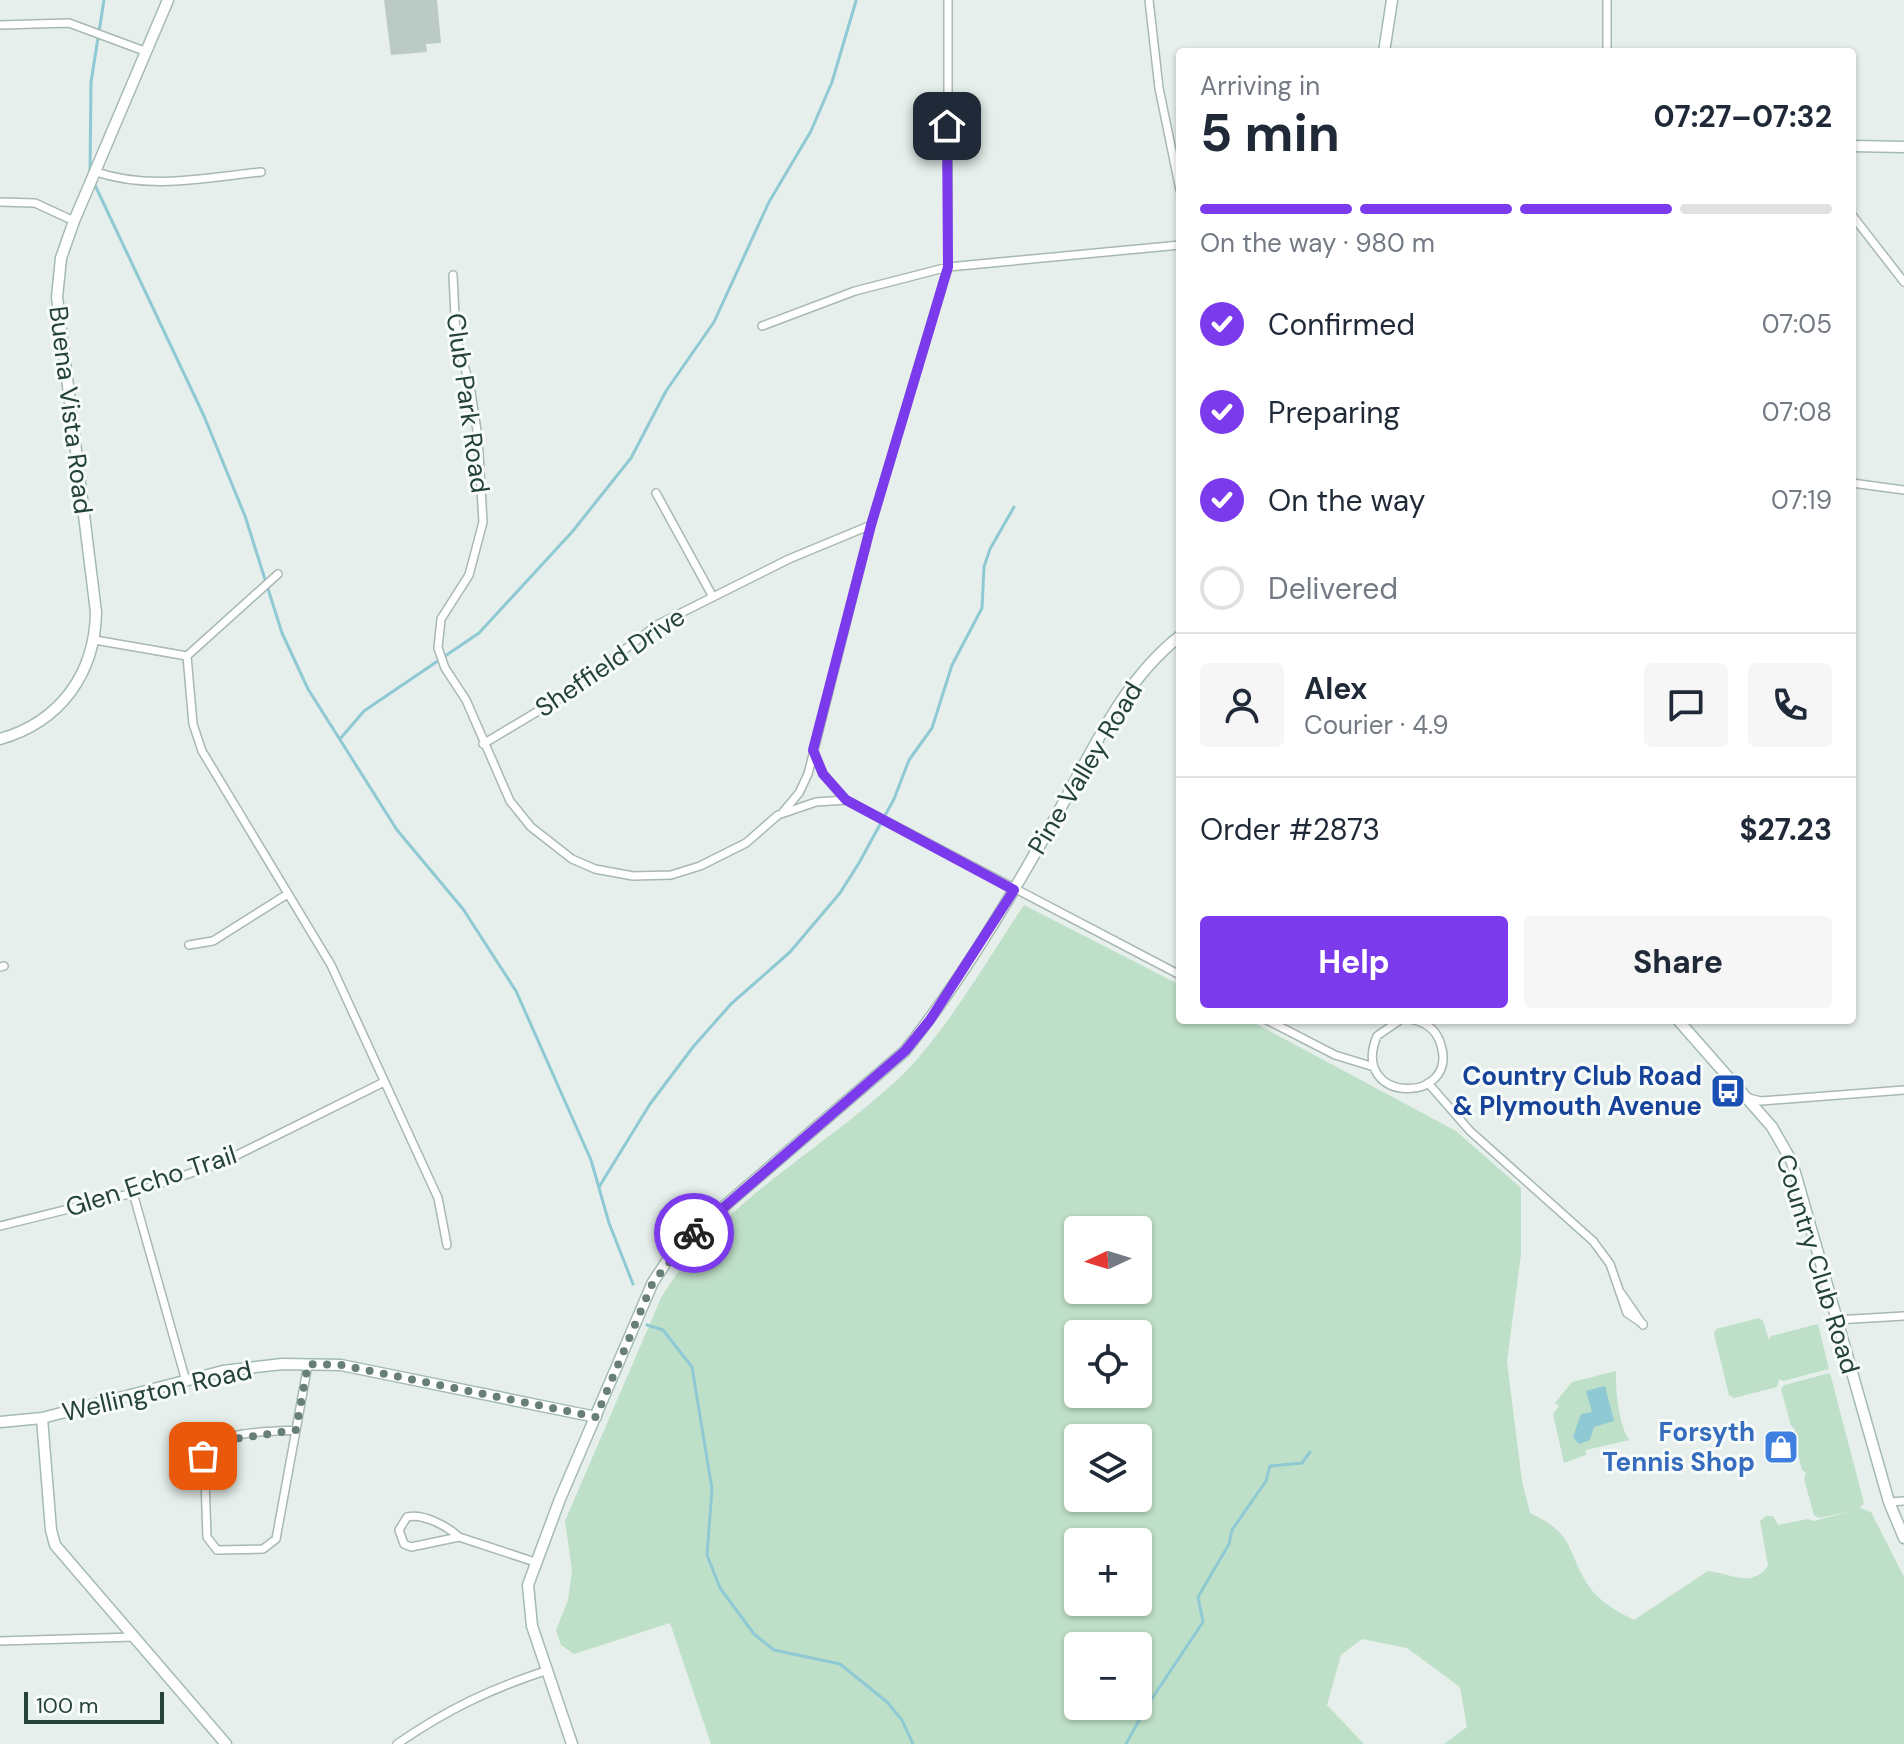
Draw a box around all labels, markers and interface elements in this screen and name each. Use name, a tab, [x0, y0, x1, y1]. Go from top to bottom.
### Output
text: Arriving in	[1200, 69, 1320, 103]
pin	[913, 92, 981, 160]
text: 07:27–07:32	[1654, 97, 1832, 136]
text: 5 min	[1200, 99, 1340, 167]
icon: home	[925, 104, 969, 148]
text: On the way · 980 m	[1200, 226, 1435, 260]
icon: check	[1200, 302, 1244, 346]
street label: Buena Vista Road	[41, 304, 101, 516]
text: Confirmed	[1268, 305, 1415, 344]
text: 07:05	[1762, 307, 1832, 341]
street label: Club Park Road	[439, 311, 497, 495]
icon: check	[1200, 390, 1244, 434]
text: Preparing	[1268, 393, 1400, 432]
text: 07:08	[1762, 395, 1832, 429]
icon: check	[1200, 478, 1244, 522]
text: On the way	[1268, 481, 1425, 520]
text: 07:19	[1771, 483, 1832, 517]
text: Delivered	[1268, 569, 1398, 608]
street label: Sheffield Drive	[529, 599, 691, 725]
button: person	[1200, 663, 1284, 747]
button: chat	[1644, 663, 1728, 747]
button: phone	[1748, 663, 1832, 747]
text: Alex	[1304, 669, 1367, 708]
street label: Pine Valley Road	[1020, 675, 1150, 861]
text: Courier · 4.9	[1304, 708, 1449, 742]
text: Order #2873	[1200, 810, 1380, 849]
text: $27.23	[1740, 810, 1832, 849]
button: Help	[1200, 916, 1508, 1008]
button: Share	[1524, 916, 1832, 1008]
place label: Country Club Road & Plymouth Avenue	[1453, 1059, 1702, 1123]
bus stop icon: Country Club Road & Plymouth Avenue	[1709, 1072, 1747, 1110]
street label: Glen Echo Trail	[61, 1137, 241, 1225]
street label: Country Club Road	[1768, 1150, 1868, 1378]
courier	[654, 1193, 734, 1273]
icon: bike	[672, 1211, 716, 1255]
north arrow	[1064, 1216, 1152, 1304]
map controls	[1064, 1216, 1152, 1720]
button: locate	[1064, 1320, 1152, 1408]
street label: Wellington Road	[59, 1353, 255, 1429]
place label: Forsyth Tennis Shop	[1602, 1415, 1755, 1479]
pin	[169, 1422, 237, 1490]
button: layers	[1064, 1424, 1152, 1512]
shop icon: Forsyth Tennis Shop	[1762, 1428, 1800, 1466]
icon: bag	[181, 1434, 225, 1478]
button: +	[1064, 1528, 1152, 1616]
button: −	[1064, 1632, 1152, 1720]
scale bar	[24, 1688, 164, 1724]
text: 100 m	[36, 1691, 98, 1720]

